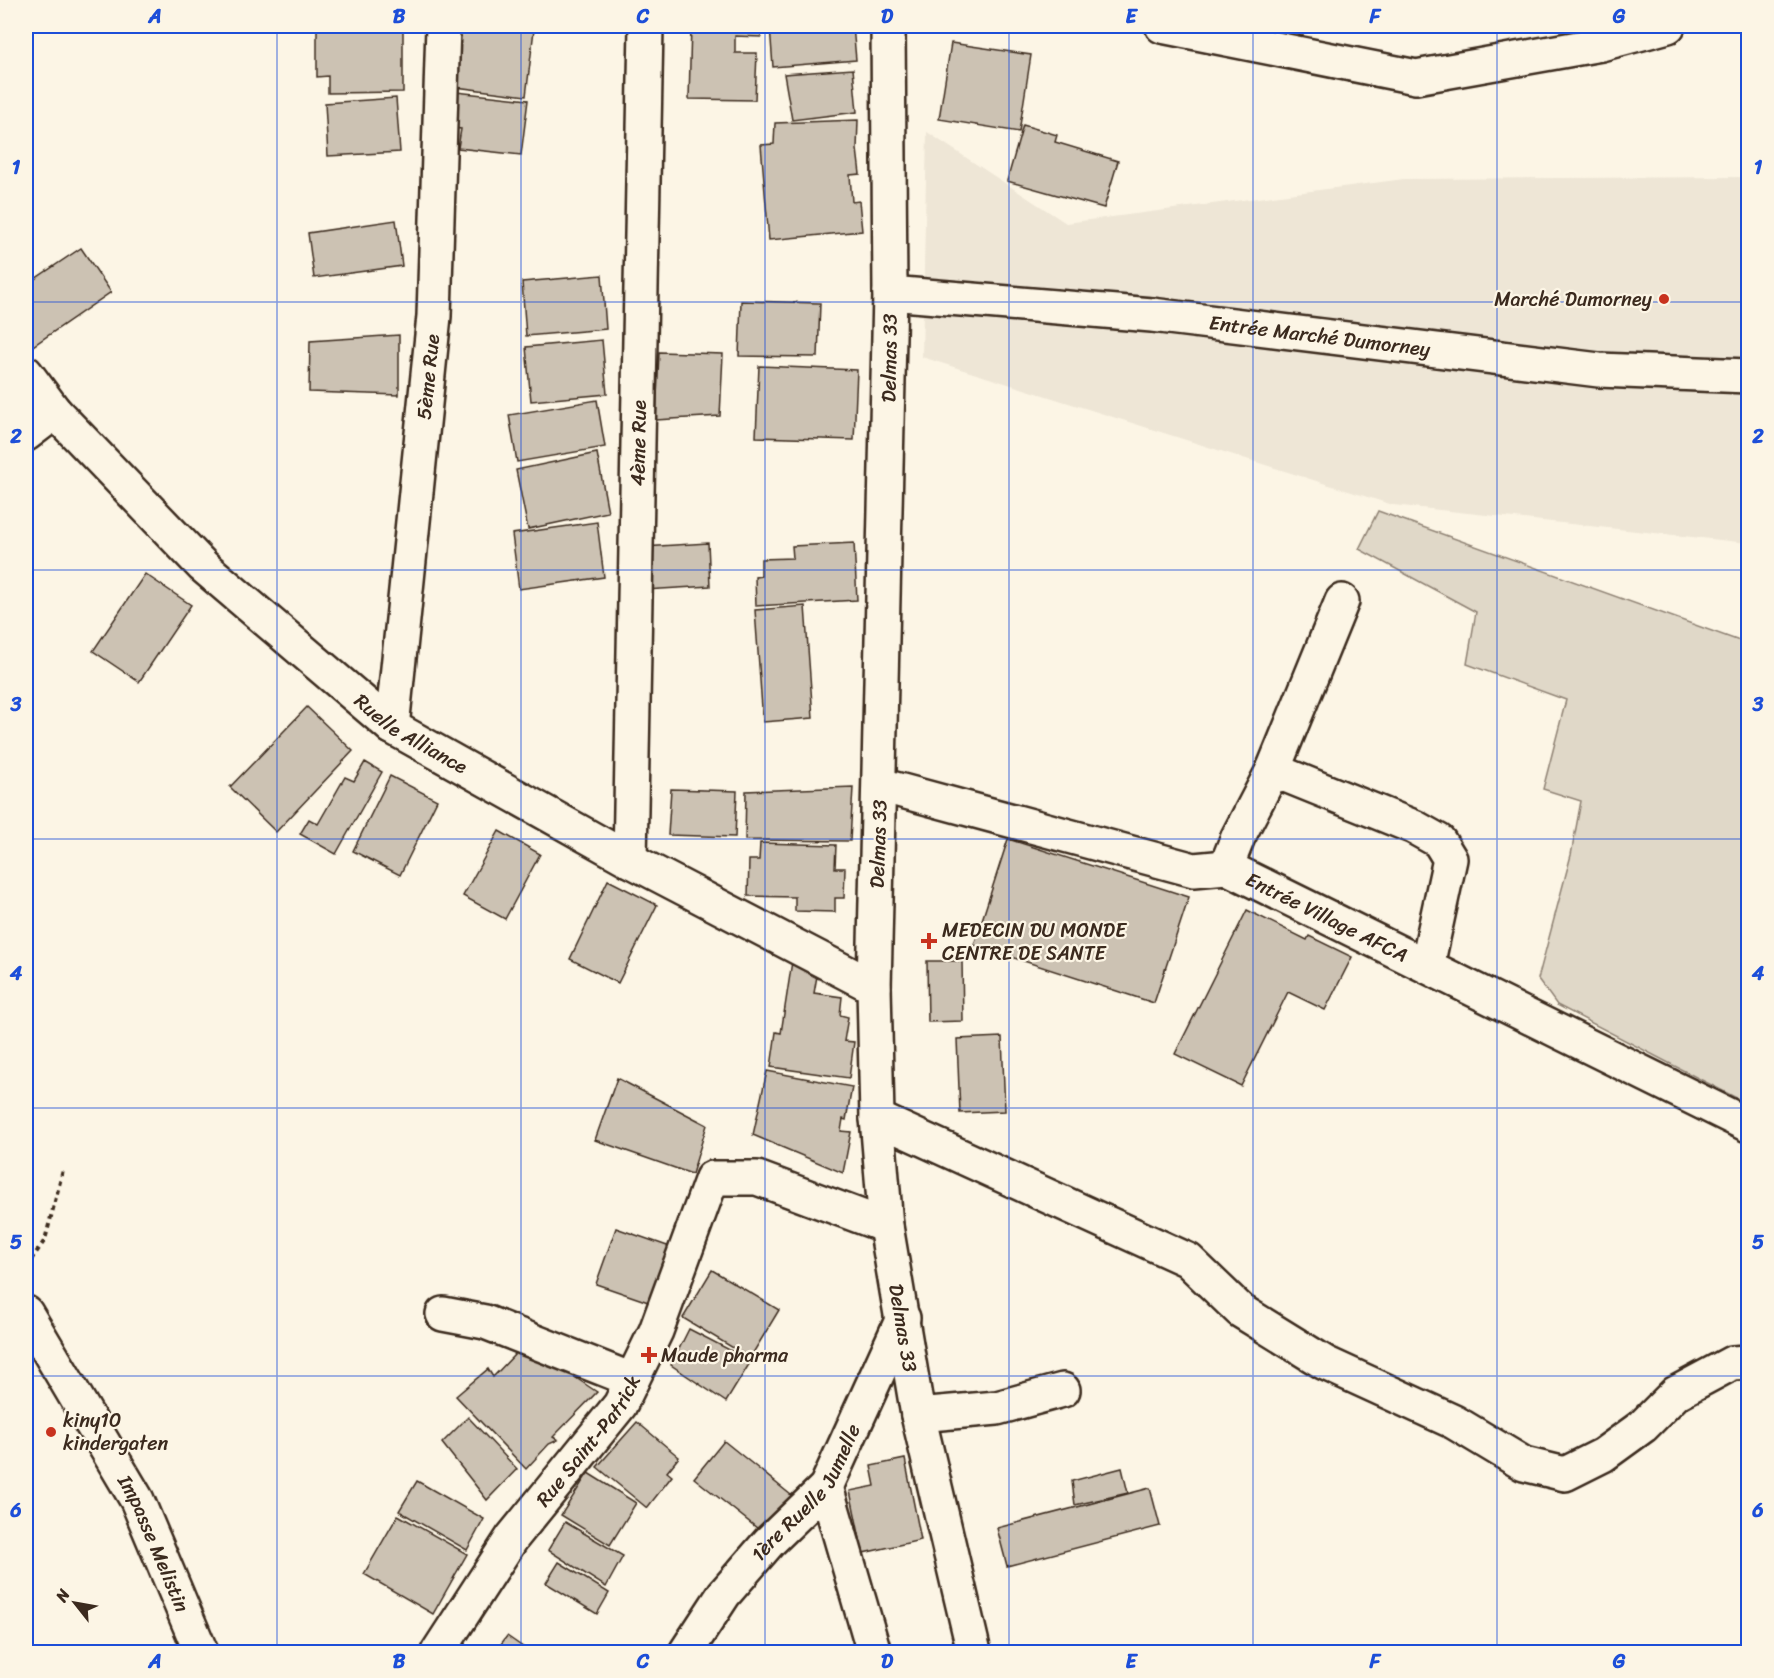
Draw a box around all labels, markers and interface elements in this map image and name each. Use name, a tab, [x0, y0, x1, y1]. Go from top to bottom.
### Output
text: A	[147, 0, 162, 34]
text: B	[393, 0, 406, 34]
text: C	[636, 0, 650, 34]
text: D	[881, 0, 894, 34]
text: E	[1125, 0, 1138, 34]
text: F	[1369, 0, 1382, 34]
text: G	[1612, 0, 1626, 34]
text: 1	[12, 150, 21, 185]
text: 1	[1754, 150, 1763, 185]
place label: Marché Dumorney	[1494, 282, 1653, 317]
marker: Marché Dumorney	[1657, 292, 1671, 306]
street label: Entrée Marché Dumorney	[1207, 305, 1433, 367]
street label: Delmas 33	[871, 313, 908, 403]
street label: 5ème Rue	[407, 332, 450, 421]
street label: 4ème Rue	[620, 399, 657, 486]
text: 2	[9, 419, 22, 454]
text: 2	[1751, 419, 1764, 454]
street label: Ruelle Alliance	[346, 685, 474, 784]
text: 3	[10, 687, 22, 722]
text: 3	[1752, 687, 1764, 722]
street label: Delmas 33	[859, 799, 898, 889]
street label: Entrée Village AFCA	[1239, 862, 1414, 972]
place label: MEDECIN DU MONDE CENTRE DE SANTE	[942, 913, 1128, 971]
marker: MEDECIN DU MONDE CENTRE DE SANTE	[920, 932, 938, 950]
text: 4	[9, 956, 23, 991]
text: 4	[1751, 956, 1765, 991]
text: 5	[10, 1225, 22, 1260]
text: 5	[1752, 1225, 1764, 1260]
street label: Delmas 33	[878, 1281, 927, 1375]
place label: Maude pharma	[661, 1338, 789, 1373]
marker: Maude pharma	[642, 1348, 656, 1362]
street label: Rue Saint-Patrick	[527, 1368, 650, 1515]
place label: kiny10 kindergaten	[63, 1403, 168, 1461]
street label: 1ère Ruelle Jumelle	[742, 1418, 871, 1570]
marker: kiny10 kindergaten	[44, 1425, 58, 1439]
street label: Impasse Melistin	[107, 1467, 199, 1618]
text: 6	[9, 1493, 22, 1528]
text: 6	[1751, 1493, 1764, 1528]
north arrow	[45, 1573, 105, 1633]
text: N	[47, 1583, 78, 1609]
text: A	[147, 1644, 162, 1678]
text: B	[393, 1644, 406, 1678]
text: C	[636, 1644, 650, 1678]
text: D	[881, 1644, 894, 1678]
text: E	[1125, 1644, 1138, 1678]
text: F	[1369, 1644, 1382, 1678]
text: G	[1612, 1644, 1626, 1678]

